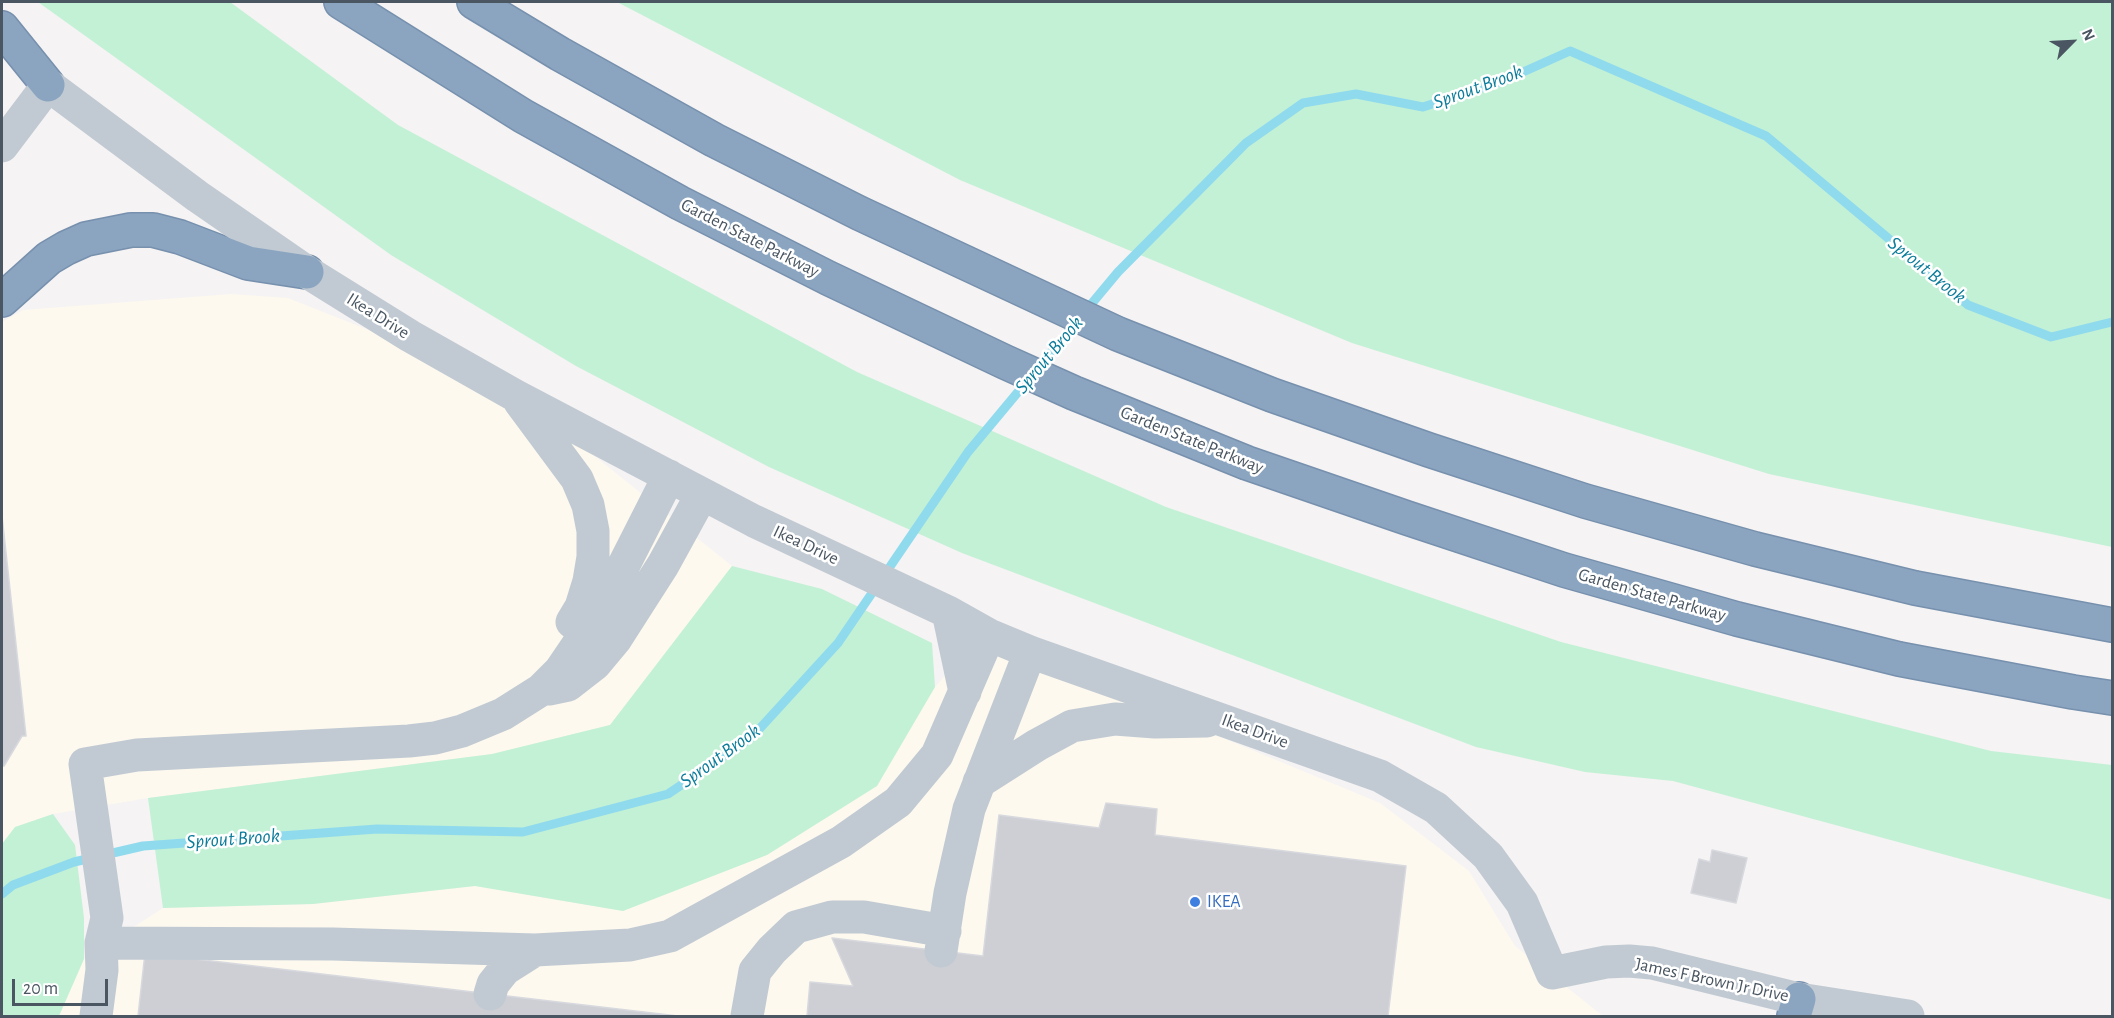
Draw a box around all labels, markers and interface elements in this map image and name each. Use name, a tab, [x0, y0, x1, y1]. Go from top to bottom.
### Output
north arrow	[2042, 12, 2102, 72]
text: N	[2079, 26, 2098, 43]
water label: Sprout Brook	[1430, 60, 1526, 114]
street label: Garden State Parkway	[677, 194, 823, 282]
water label: Sprout Brook	[1883, 231, 1971, 309]
street label: Ikea Drive	[343, 288, 413, 344]
water label: Sprout Brook	[1010, 311, 1088, 399]
street label: Garden State Parkway	[1117, 401, 1267, 479]
street label: Ikea Drive	[770, 520, 842, 570]
street label: Garden State Parkway	[1576, 564, 1728, 626]
street label: Ikea Drive	[1219, 709, 1291, 753]
water label: Sprout Brook	[675, 719, 765, 793]
water label: Sprout Brook	[185, 824, 281, 854]
place label: IKEA	[1207, 891, 1241, 913]
marker: IKEA	[1188, 895, 1202, 909]
street label: James F Brown Jr Drive	[1633, 953, 1791, 1007]
scale bar	[15, 967, 111, 1005]
text: 20 m	[23, 980, 58, 998]

